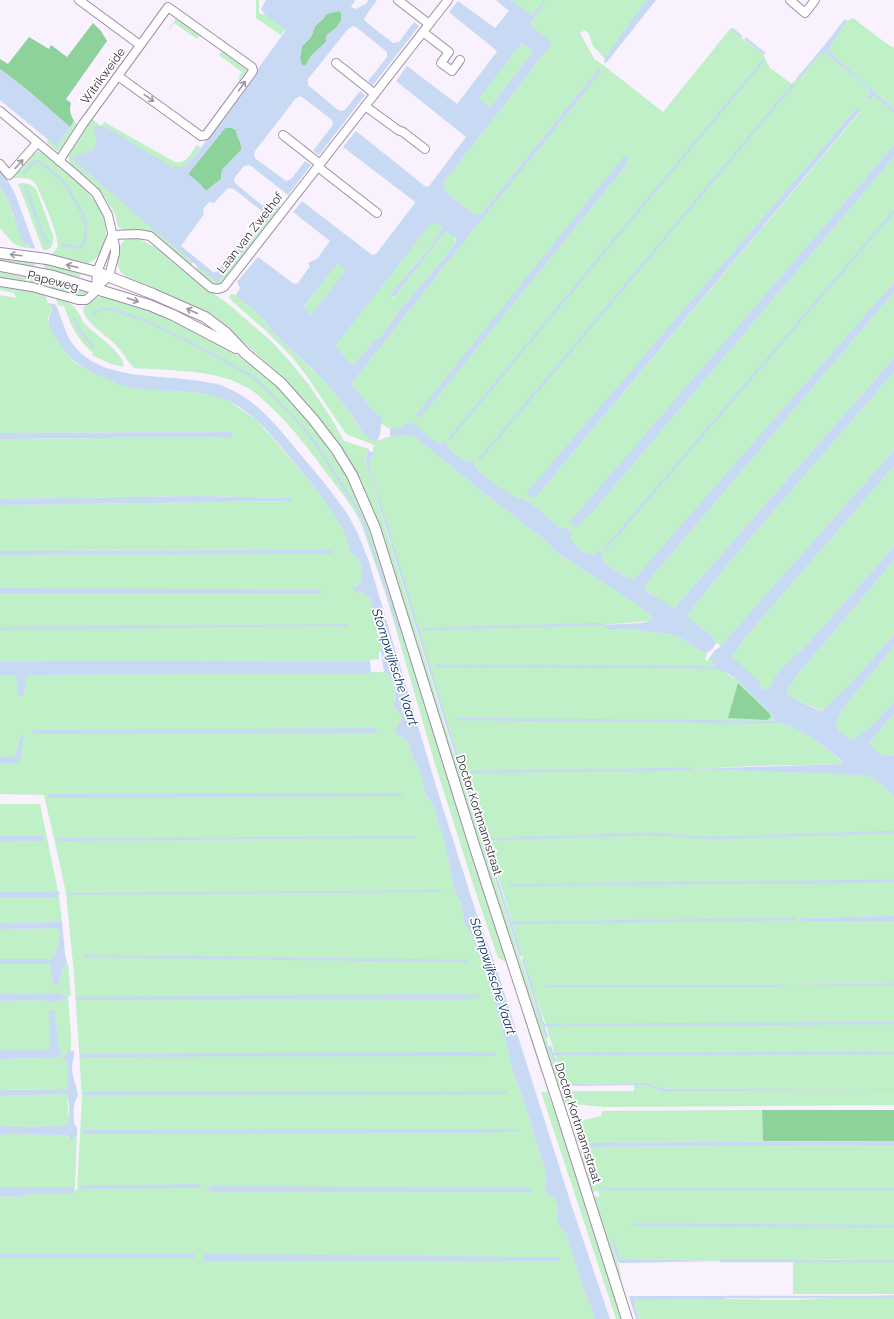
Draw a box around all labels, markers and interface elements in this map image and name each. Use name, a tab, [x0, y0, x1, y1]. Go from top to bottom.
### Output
street label: Witrikweide	[78, 45, 128, 107]
one-way arrow	[238, 80, 246, 91]
one-way arrow	[144, 94, 155, 103]
one-way arrow	[14, 159, 23, 169]
street label: Laan van Zwethof	[214, 189, 286, 276]
one-way arrow	[10, 251, 23, 259]
one-way arrow	[66, 261, 79, 269]
street label: Papeweg	[26, 268, 80, 294]
one-way arrow	[126, 297, 139, 304]
one-way arrow	[186, 307, 198, 314]
water label: Stompwijksche Vaart	[369, 606, 421, 728]
street label: Doctor Kortmannstraat	[453, 753, 505, 877]
water label: Stompwijksche Vaart	[467, 915, 519, 1037]
street label: Doctor Kortmannstraat	[552, 1061, 604, 1185]

